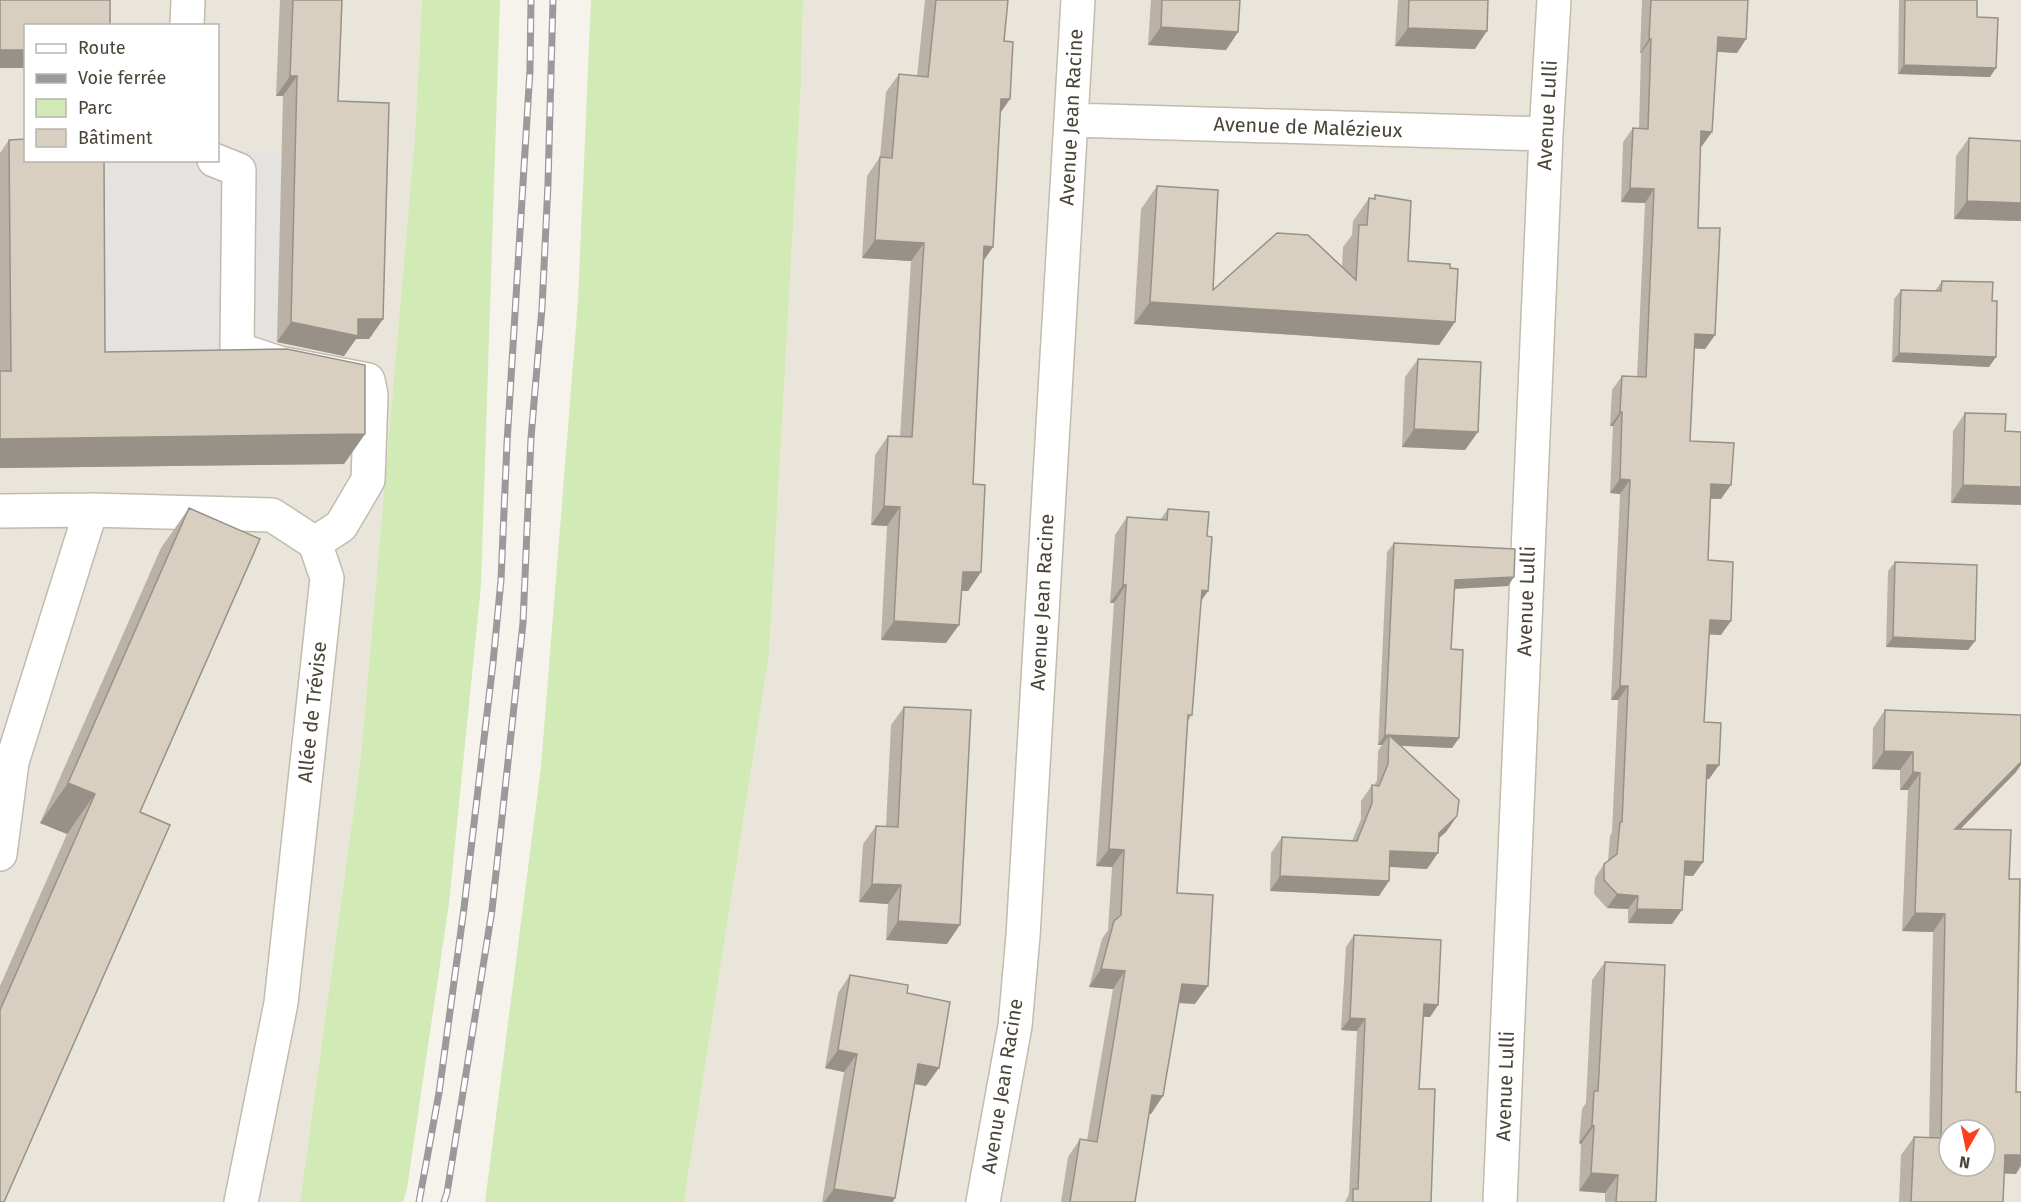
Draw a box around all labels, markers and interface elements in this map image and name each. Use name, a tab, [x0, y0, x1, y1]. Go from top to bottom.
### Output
legend	[24, 24, 219, 162]
street label: Avenue Jean Racine	[1054, 28, 1088, 206]
text: Route	[78, 37, 126, 59]
street label: Avenue Lulli	[1532, 59, 1562, 171]
text: Voie ferrée	[78, 67, 166, 89]
text: Parc	[78, 97, 113, 119]
street label: Avenue de Malézieux	[1213, 112, 1403, 142]
text: Bâtiment	[78, 127, 153, 149]
street label: Avenue Jean Racine	[1025, 513, 1059, 691]
street label: Avenue Lulli	[1512, 545, 1540, 657]
street label: Allée de Trévise	[293, 640, 331, 784]
street label: Avenue Jean Racine	[976, 997, 1028, 1175]
street label: Avenue Lulli	[1491, 1030, 1519, 1142]
north arrow	[1937, 1118, 1997, 1178]
text: N	[1958, 1152, 1971, 1173]

